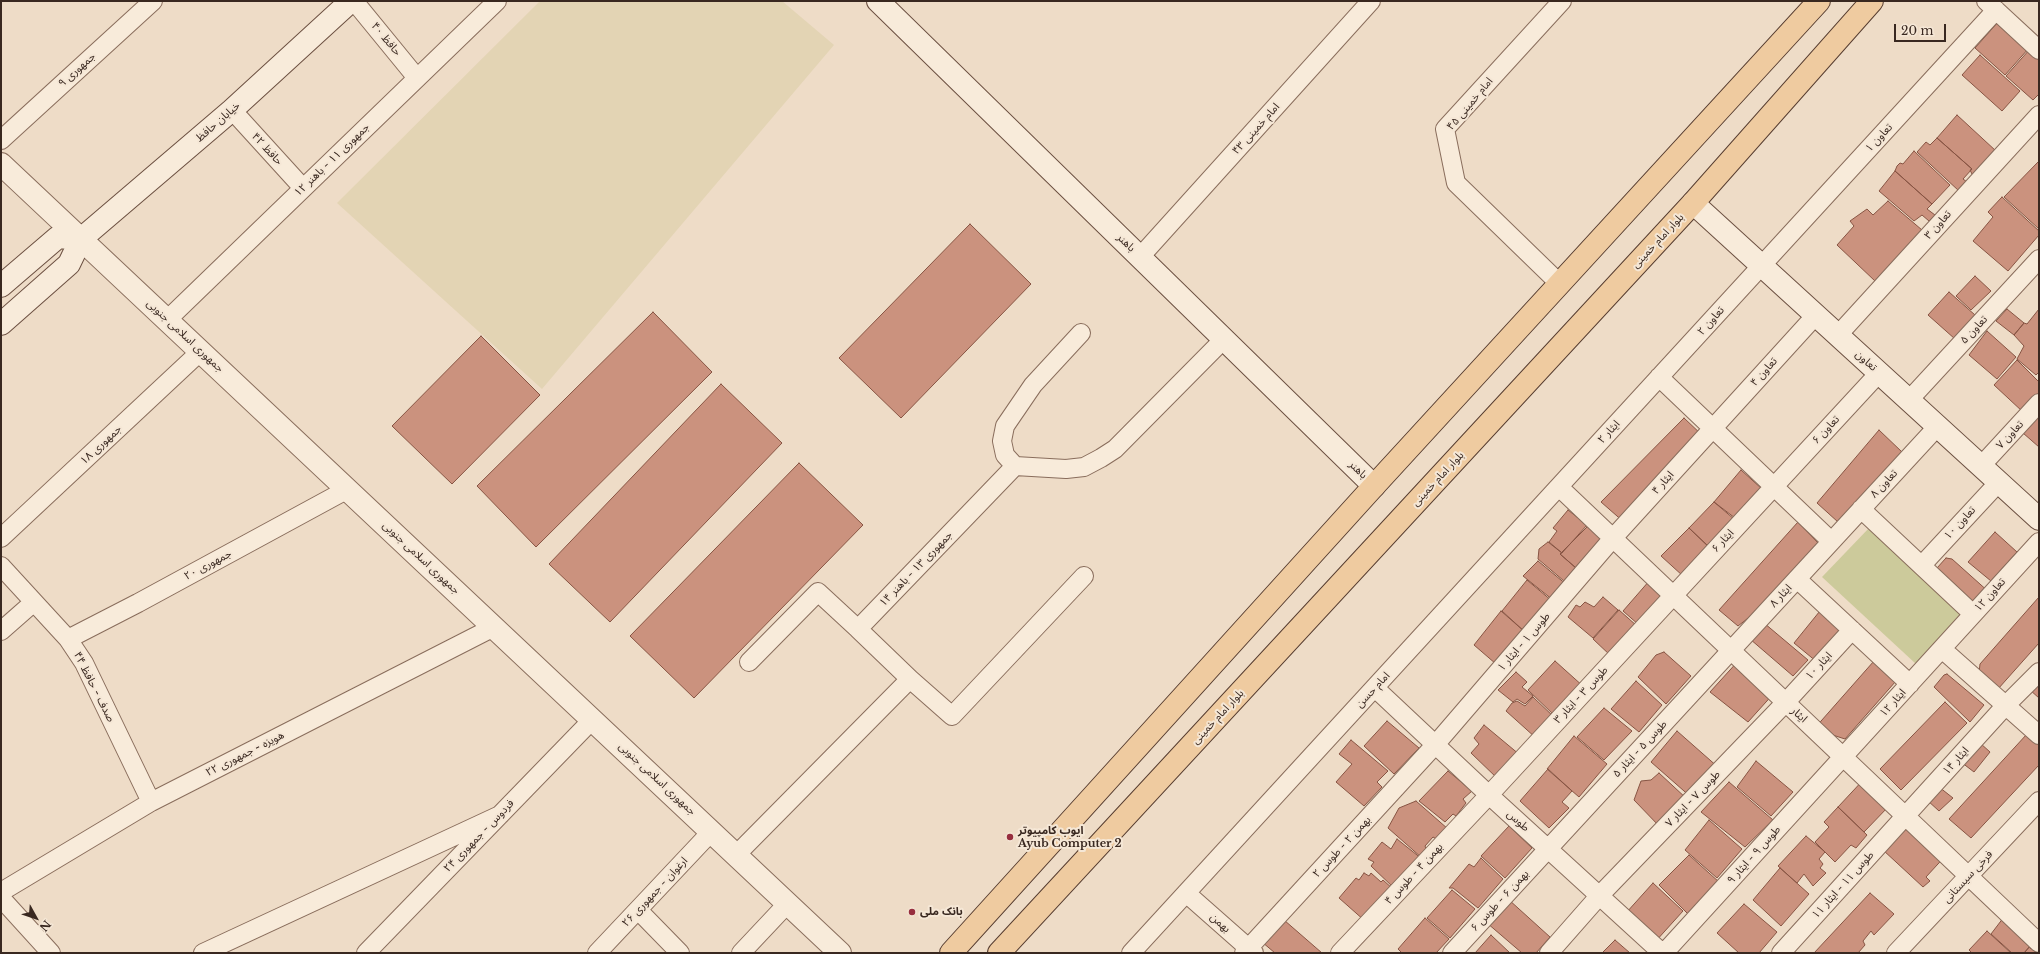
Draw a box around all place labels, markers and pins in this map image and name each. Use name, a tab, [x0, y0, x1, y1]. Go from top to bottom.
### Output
place label: ایوب کامپیوتر Ayub Computer 2	[1018, 824, 1122, 850]
marker: ایوب کامپیوتر Ayub Computer 2	[1005, 832, 1015, 842]
place label: بانک ملی	[920, 905, 963, 919]
marker: بانک ملی	[907, 907, 917, 917]

